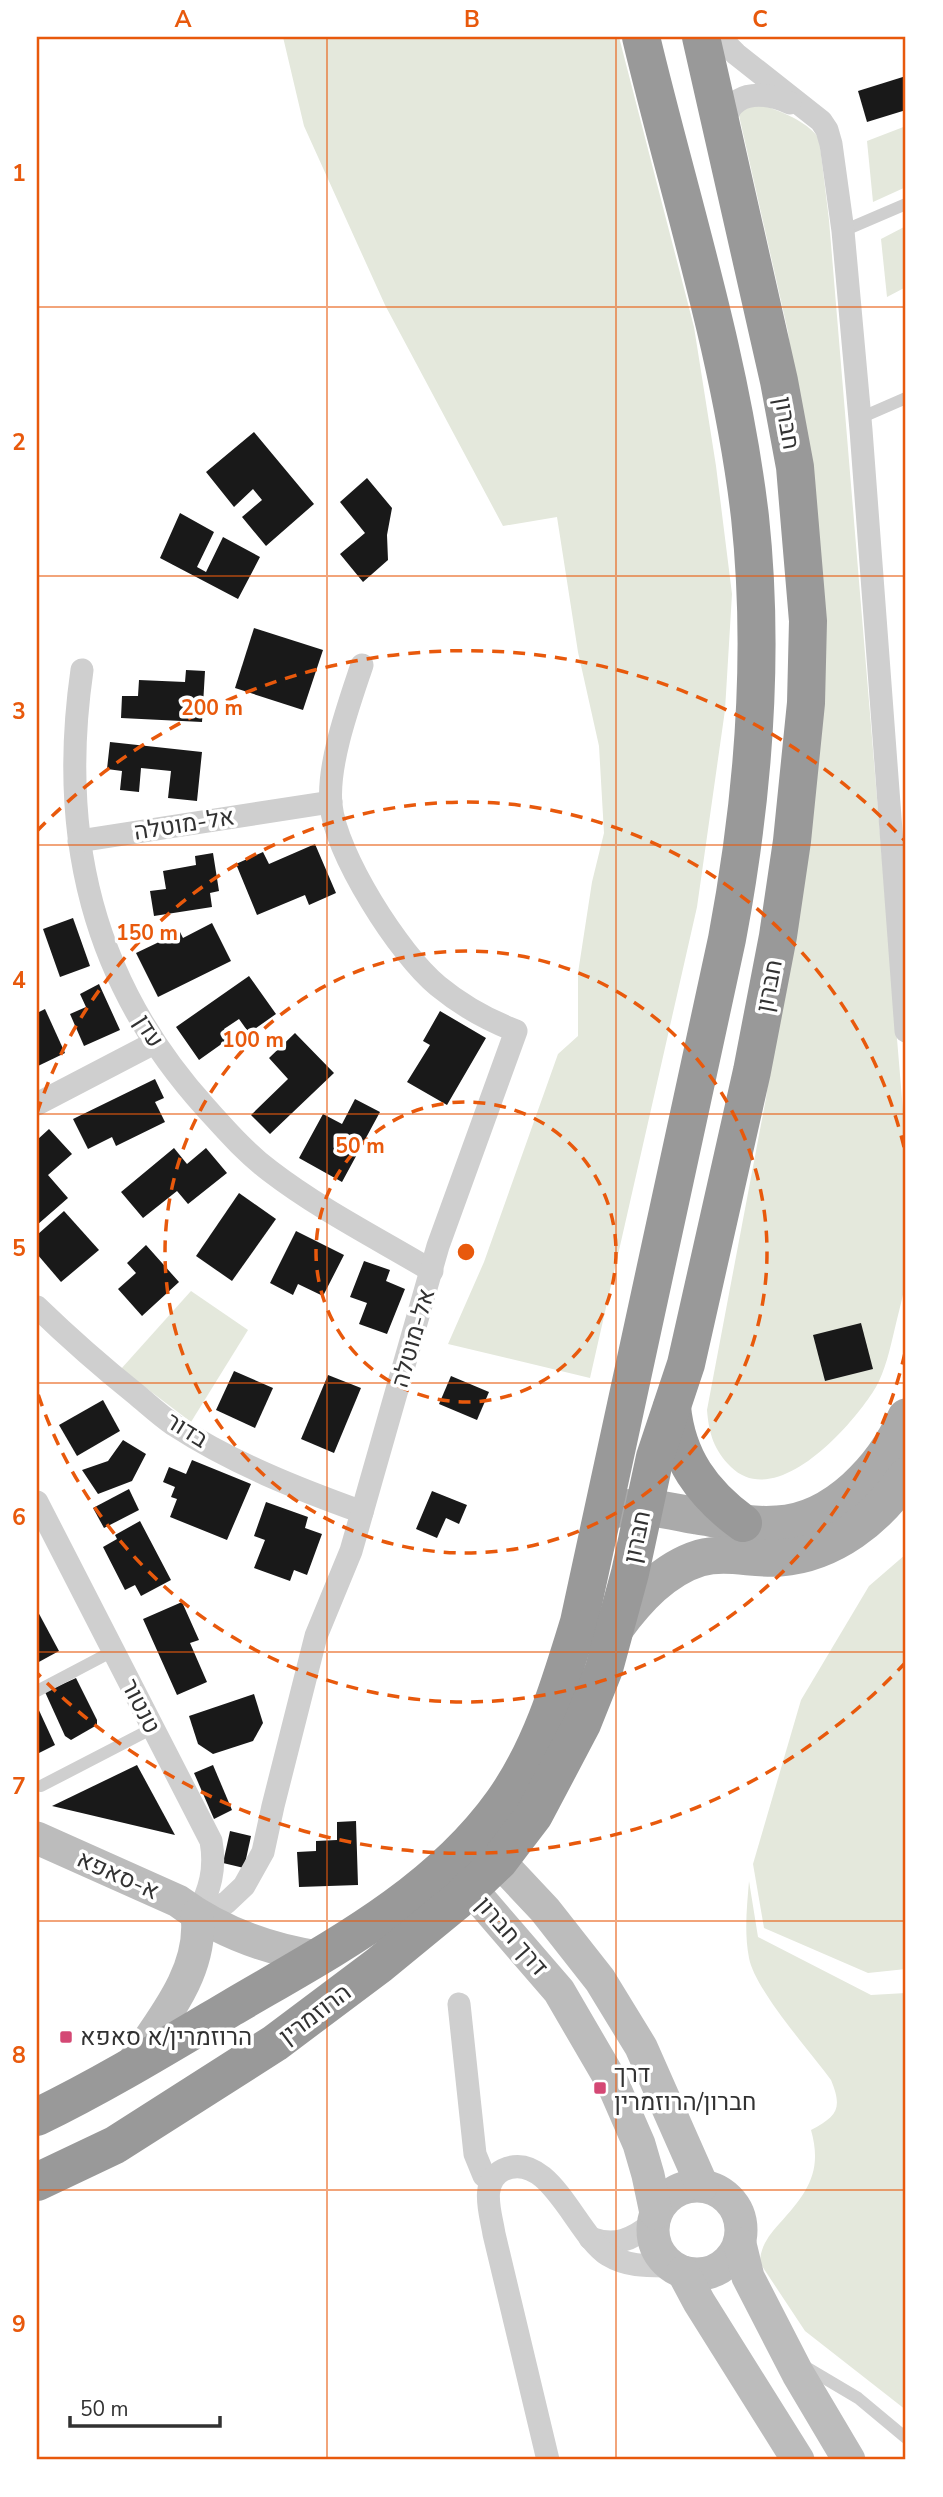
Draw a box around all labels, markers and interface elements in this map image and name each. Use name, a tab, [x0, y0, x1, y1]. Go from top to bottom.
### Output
text: A	[174, 4, 192, 35]
text: B	[464, 4, 480, 35]
text: C	[752, 4, 768, 35]
text: 1	[12, 158, 26, 189]
street label: חברון	[767, 394, 807, 452]
text: 2	[12, 427, 26, 458]
text: 200 m	[181, 694, 243, 722]
text: 3	[12, 696, 26, 727]
street label: אל-מוטלה	[131, 800, 237, 848]
text: 150 m	[116, 919, 178, 947]
street label: חברון	[748, 957, 790, 1015]
text: 4	[12, 965, 26, 996]
street label: עדן	[127, 1008, 171, 1054]
text: 100 m	[222, 1026, 284, 1054]
text: 50 m	[335, 1132, 385, 1160]
text: 5	[12, 1233, 26, 1264]
centre of rings	[454, 1240, 478, 1264]
street label: אל-מוטלה	[384, 1285, 442, 1391]
street label: בדור	[160, 1405, 214, 1455]
text: 6	[12, 1502, 26, 1533]
street label: חברון	[616, 1508, 658, 1566]
street label: טנטור	[114, 1673, 168, 1739]
text: 7	[12, 1771, 26, 1802]
street label: א-סאפא	[72, 1843, 164, 1907]
street label: דרך חברון	[469, 1890, 555, 1982]
street label: הרוזמרין	[272, 1976, 358, 2052]
place label: הרוזמרין/א סאפא	[80, 2021, 252, 2053]
marker: הרוזמרין/א סאפא	[58, 2029, 74, 2045]
text: 8	[12, 2040, 26, 2071]
place label: דרך חברון/הרוזמרין	[614, 2058, 756, 2118]
marker: דרך חברון/הרוזמרין	[592, 2080, 608, 2096]
text: 9	[12, 2309, 26, 2340]
scale bar	[70, 2385, 220, 2429]
text: 50 m	[80, 2395, 129, 2423]

